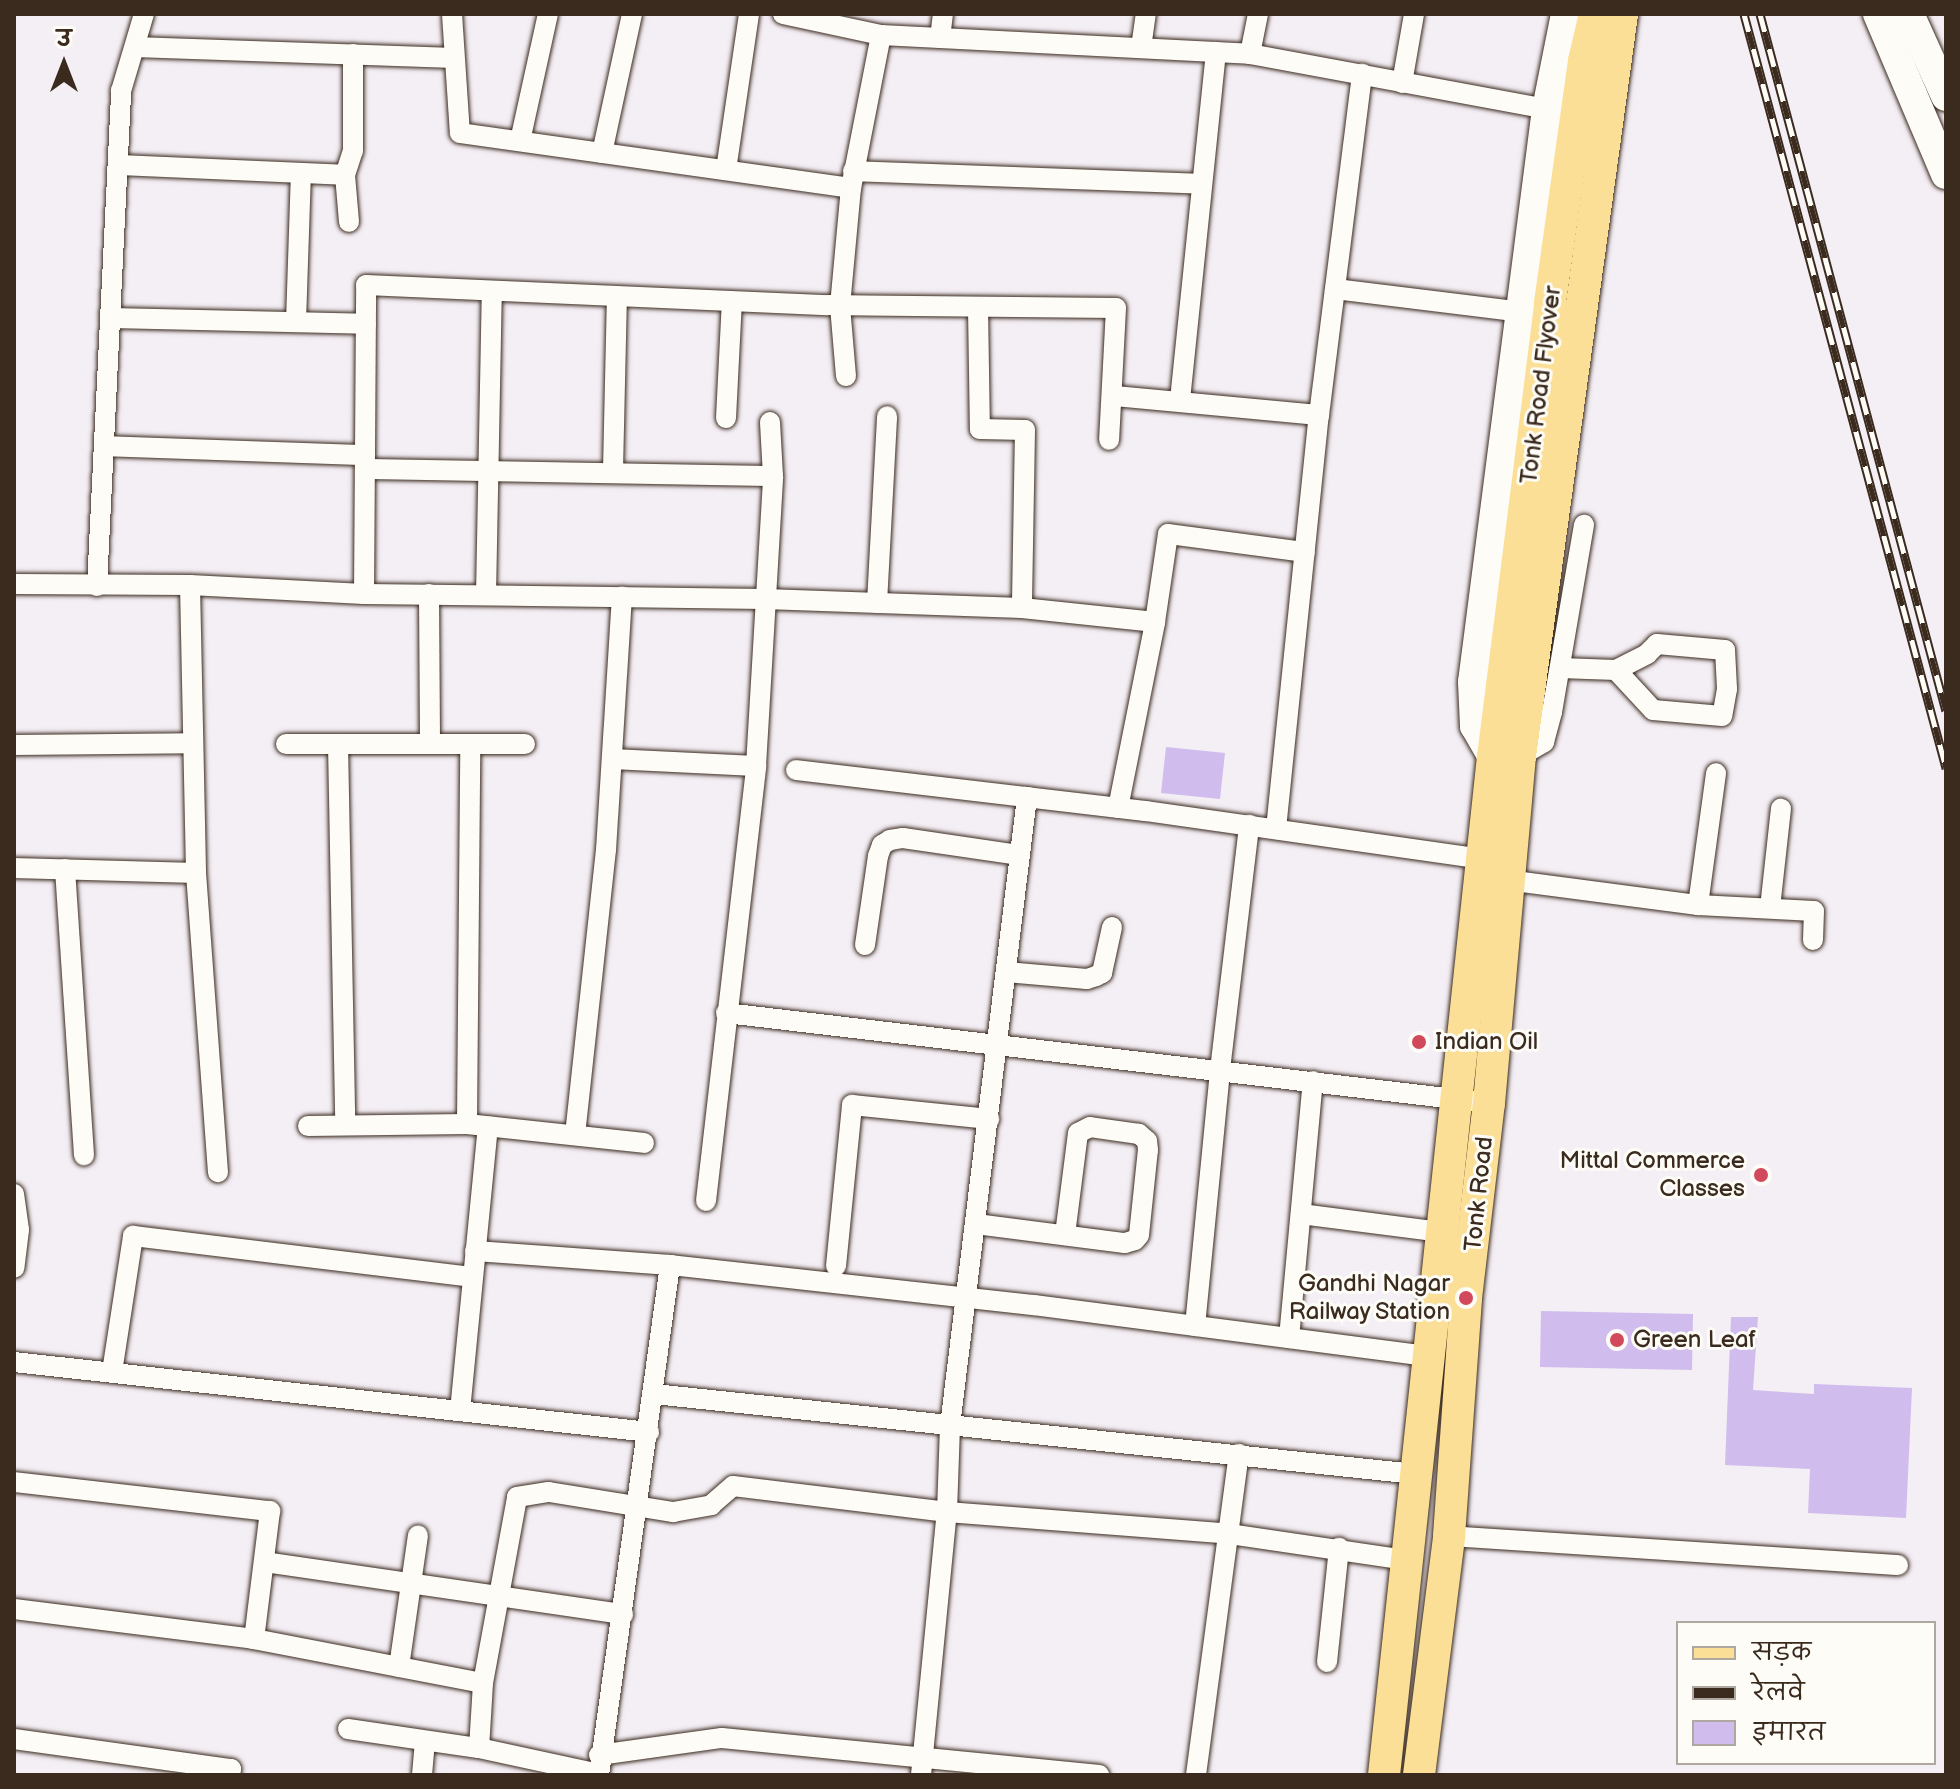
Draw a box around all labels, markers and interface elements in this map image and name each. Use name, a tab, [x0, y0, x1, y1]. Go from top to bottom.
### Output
north arrow	[24, 24, 104, 104]
text: उ	[57, 26, 71, 53]
street label: Tonk Road Flyover	[1515, 284, 1567, 486]
place label: Indian Oil	[1435, 1028, 1538, 1056]
marker: Indian Oil	[1410, 1033, 1428, 1051]
street label: Tonk Road	[1459, 1135, 1499, 1253]
place label: Mittal Commerce Classes	[1559, 1147, 1745, 1203]
marker: Mittal Commerce Classes	[1752, 1166, 1770, 1184]
place label: Gandhi Nagar Railway Station	[1287, 1270, 1450, 1326]
marker: Gandhi Nagar Railway Station	[1457, 1289, 1475, 1307]
place label: Green Leaf	[1633, 1326, 1756, 1354]
marker: Green Leaf	[1608, 1331, 1626, 1349]
legend	[1676, 1621, 1936, 1765]
text: सड़क	[1752, 1638, 1811, 1667]
text: रेलवे	[1752, 1678, 1805, 1707]
text: इमारत	[1752, 1718, 1825, 1747]

